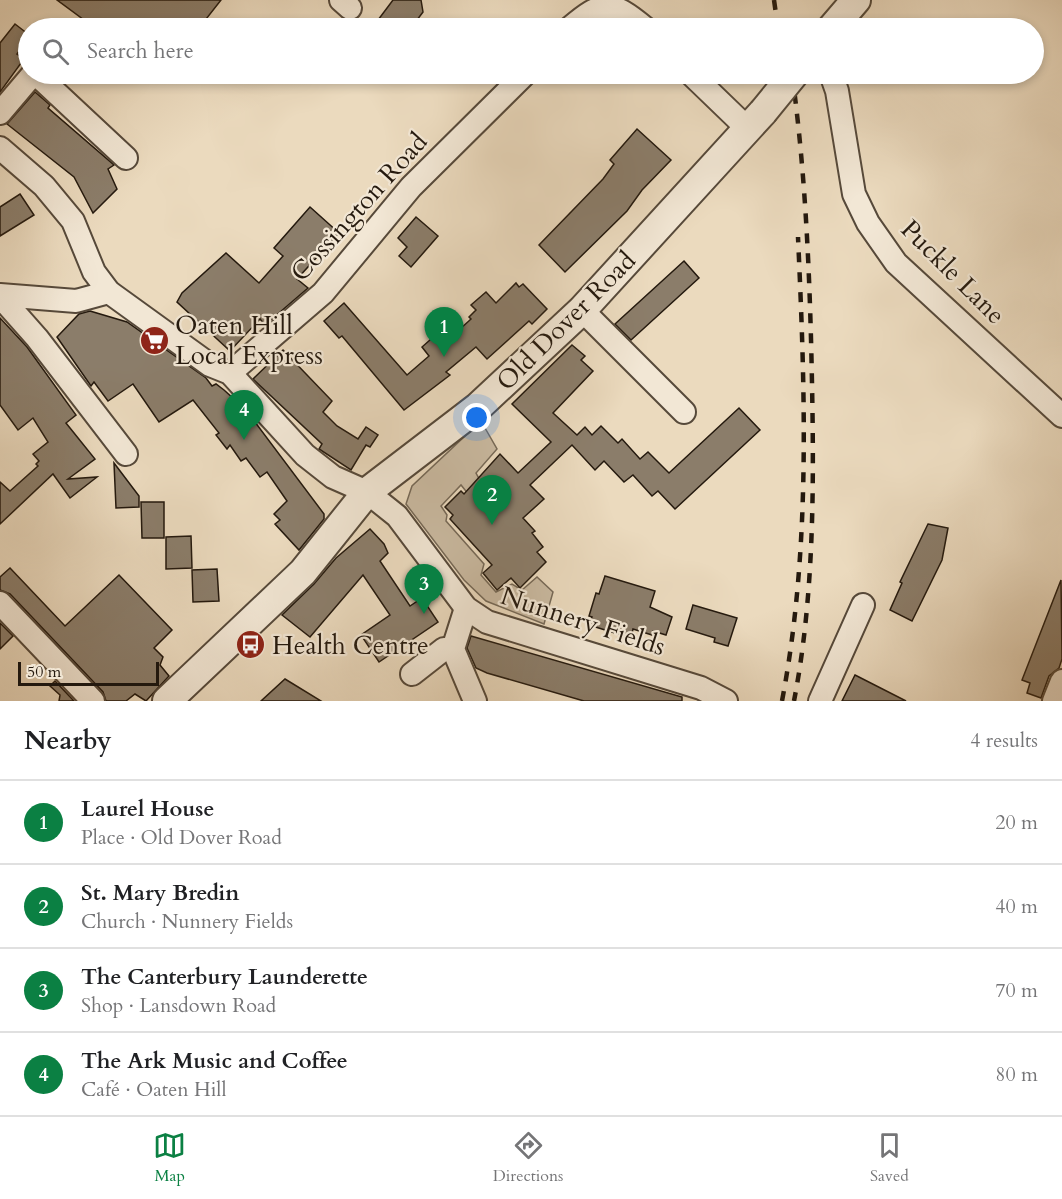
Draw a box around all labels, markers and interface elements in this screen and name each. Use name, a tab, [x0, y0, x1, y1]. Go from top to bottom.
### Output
search box	[18, 18, 1044, 84]
icon: search	[39, 35, 72, 68]
text: Search here	[87, 36, 194, 66]
street label: Cossington Road	[283, 125, 435, 289]
street label: Puckle Lane	[893, 212, 1013, 332]
street label: Old Dover Road	[489, 244, 643, 398]
place label: Oaten Hill Local Express	[175, 308, 323, 373]
pin: 1	[424, 308, 464, 357]
supermarket icon: Oaten Hill Local Express	[138, 324, 170, 356]
pin: 4	[224, 390, 264, 440]
your location	[462, 403, 491, 432]
pin: 2	[472, 476, 512, 525]
pin: 3	[404, 564, 444, 614]
street label: Nunnery Fields	[496, 578, 670, 664]
place label: Health Centre	[272, 628, 429, 663]
bus stop icon: Health Centre	[235, 629, 267, 661]
scale bar	[18, 659, 159, 686]
text: 50 m	[27, 661, 61, 683]
text: Nearby	[24, 723, 112, 758]
text: 4 results	[970, 727, 1038, 754]
text: Laurel House	[81, 794, 214, 824]
text: 1	[38, 809, 49, 836]
text: 20 m	[995, 809, 1038, 836]
text: Place · Old Dover Road	[81, 824, 282, 851]
text: St. Mary Bredin	[81, 878, 239, 908]
text: 2	[38, 893, 49, 920]
text: 40 m	[995, 893, 1038, 920]
text: Church · Nunnery Fields	[81, 908, 293, 935]
text: The Canterbury Launderette	[81, 962, 368, 992]
text: 3	[38, 977, 49, 1004]
text: 70 m	[995, 977, 1038, 1004]
text: Shop · Lansdown Road	[81, 992, 276, 1019]
text: The Ark Music and Coffee	[81, 1046, 348, 1076]
text: 4	[38, 1061, 49, 1088]
text: 80 m	[995, 1061, 1038, 1088]
text: Café · Oaten Hill	[81, 1076, 227, 1103]
tab: Map	[153, 1129, 186, 1187]
tab: Directions	[493, 1129, 563, 1187]
tab: Saved	[870, 1129, 909, 1187]

